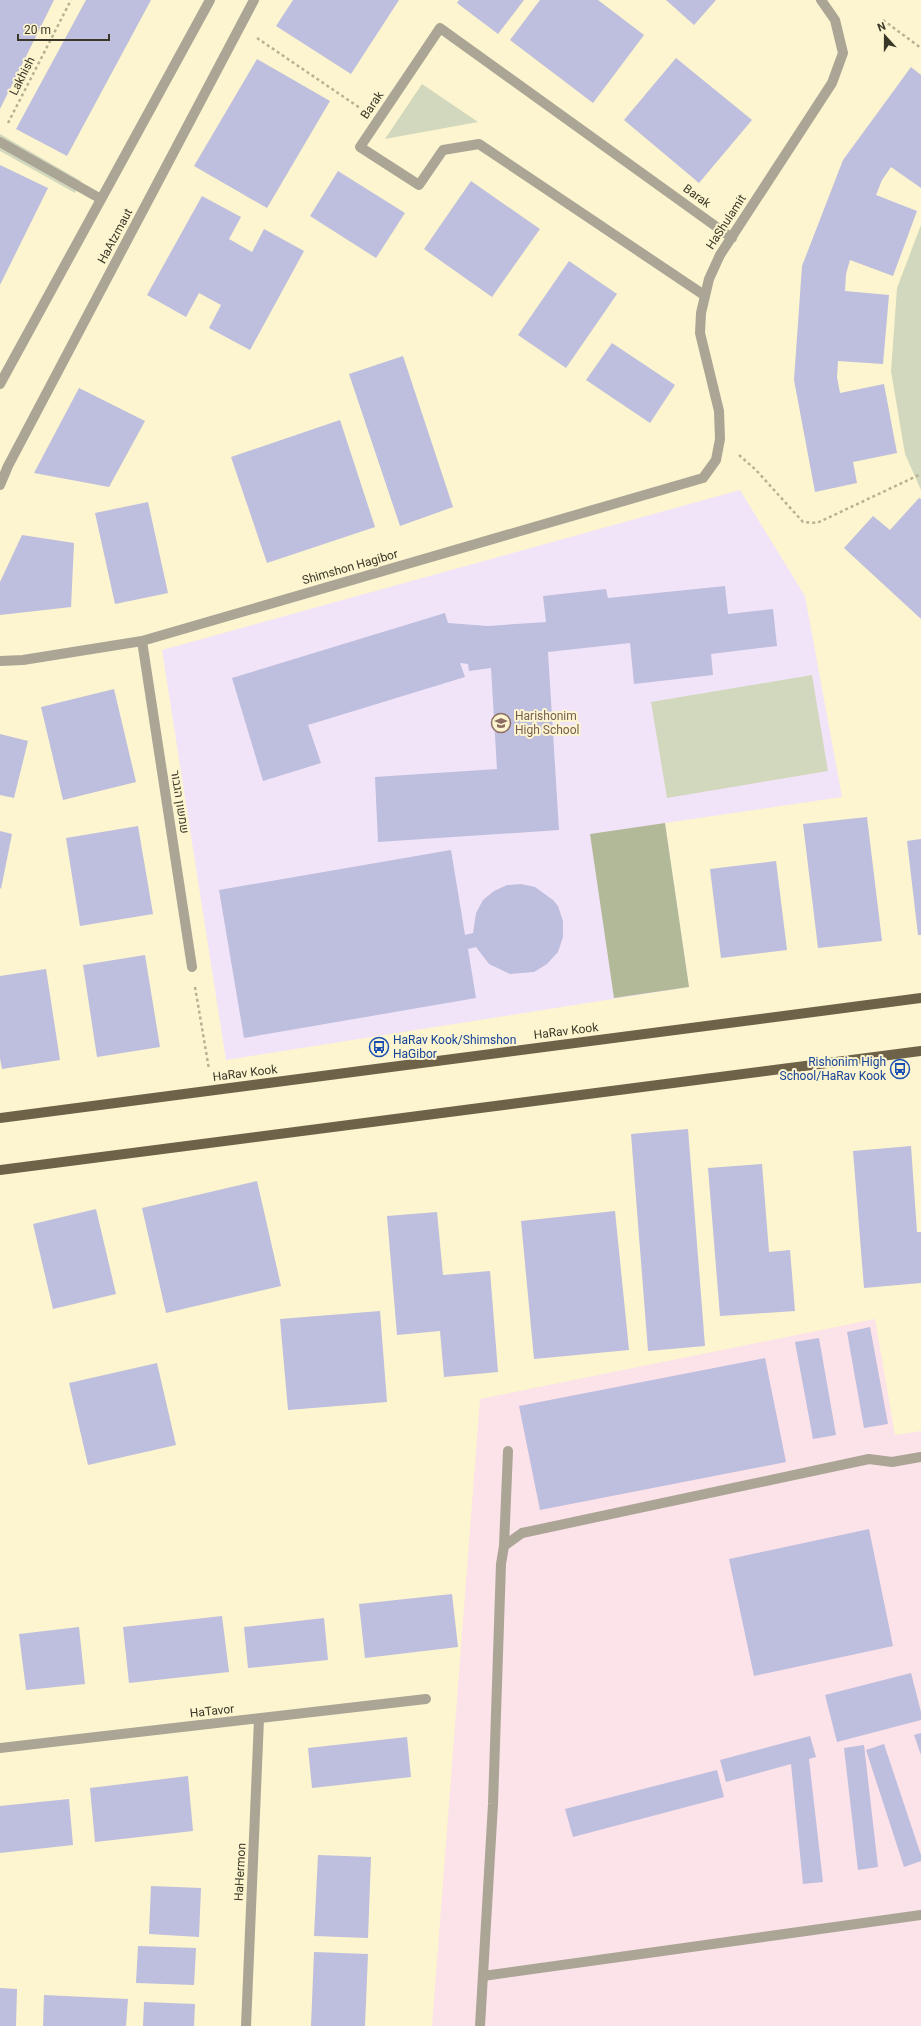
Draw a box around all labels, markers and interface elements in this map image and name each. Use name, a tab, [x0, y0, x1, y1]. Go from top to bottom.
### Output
scale bar	[18, 16, 109, 42]
north arrow	[865, 16, 905, 56]
text: N	[876, 20, 888, 35]
text: 20 m	[24, 23, 51, 37]
street label: Lakhish	[6, 54, 38, 98]
street label: Barak	[358, 88, 387, 122]
street label: Barak	[681, 181, 714, 211]
street label: HaShulamit	[703, 192, 749, 252]
street label: HaAtzmaut	[95, 206, 135, 266]
street label: Shimshon Hagibor	[301, 547, 399, 587]
place label: Harishonim High School	[515, 709, 579, 737]
school or university icon: Harishonim High School	[490, 712, 512, 734]
street label: שמשון הגבור	[168, 769, 192, 835]
street label: HaRav Kook	[533, 1020, 600, 1042]
place label: HaRav Kook/Shimshon HaGibor	[393, 1033, 516, 1061]
bus stop icon: HaRav Kook/Shimshon HaGibor	[368, 1036, 390, 1058]
place label: Rishonim High School/HaRav Kook	[780, 1055, 887, 1083]
bus stop icon: Rishonim High School/HaRav Kook	[889, 1058, 911, 1080]
street label: HaRav Kook	[212, 1062, 279, 1084]
street label: HaTavor	[189, 1702, 235, 1720]
street label: HaHermon	[231, 1843, 249, 1901]

